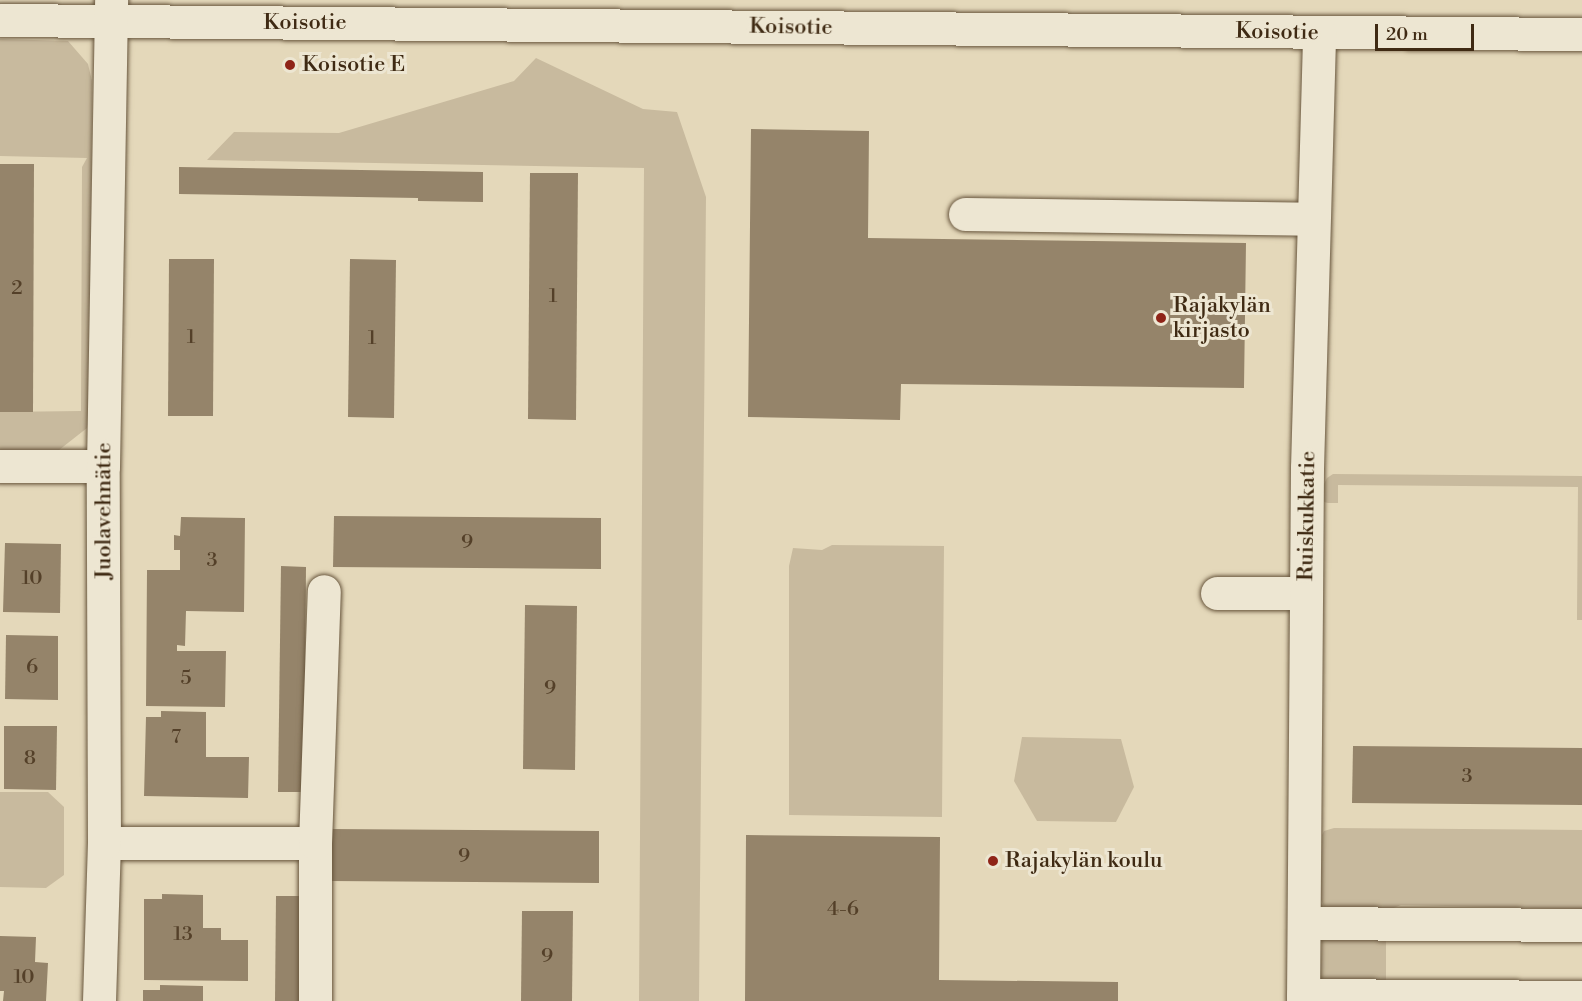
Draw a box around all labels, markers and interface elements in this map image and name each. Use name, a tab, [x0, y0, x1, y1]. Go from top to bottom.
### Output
street label: Koisotie	[263, 10, 347, 36]
scale bar	[1378, 12, 1477, 50]
street label: Koisotie	[749, 13, 833, 41]
street label: Koisotie	[1235, 18, 1319, 46]
text: 20 m	[1386, 23, 1428, 46]
place label: Koisotie E	[302, 52, 405, 78]
marker: Koisotie E	[283, 58, 297, 72]
house number: 2	[11, 276, 23, 300]
house number: 1	[549, 284, 557, 308]
place label: Rajakylän kirjasto	[1173, 292, 1271, 344]
marker: Rajakylän kirjasto	[1154, 311, 1168, 325]
house number: 1	[187, 325, 195, 349]
house number: 1	[368, 326, 376, 350]
street label: Juolavehnätie	[91, 442, 117, 580]
street label: Ruiskukkatie	[1293, 451, 1321, 581]
house number: 9	[461, 530, 473, 554]
house number: 3	[206, 548, 218, 572]
house number: 10	[21, 566, 43, 590]
house number: 6	[26, 655, 38, 679]
house number: 5	[180, 666, 192, 690]
house number: 9	[544, 676, 556, 700]
house number: 7	[171, 725, 181, 749]
house number: 8	[24, 746, 36, 770]
house number: 3	[1461, 764, 1473, 788]
house number: 9	[458, 844, 470, 868]
place label: Rajakylän koulu	[1005, 848, 1162, 874]
marker: Rajakylän koulu	[986, 854, 1000, 868]
house number: 4-6	[827, 897, 859, 921]
house number: 13	[173, 922, 193, 946]
house number: 9	[541, 944, 553, 968]
house number: 10	[13, 965, 35, 989]

